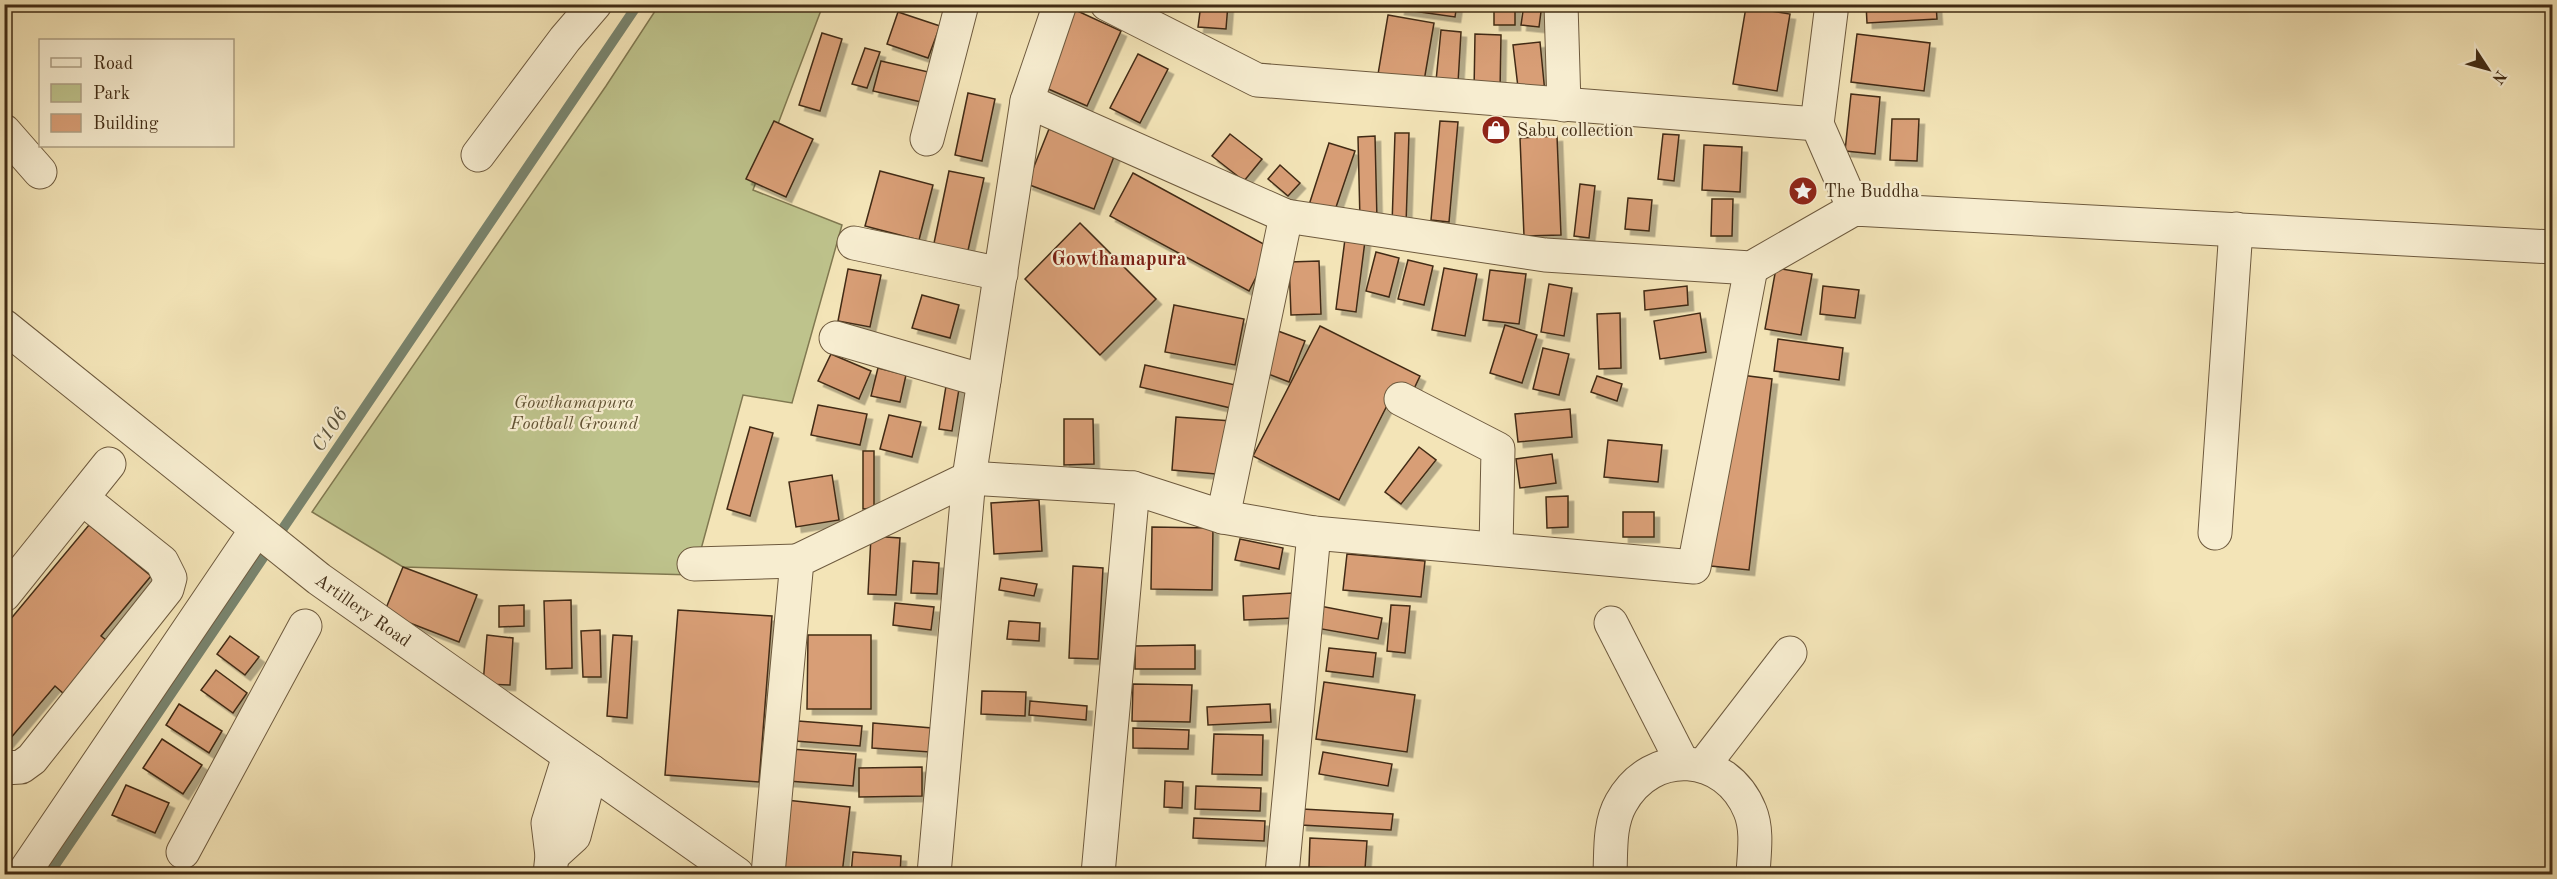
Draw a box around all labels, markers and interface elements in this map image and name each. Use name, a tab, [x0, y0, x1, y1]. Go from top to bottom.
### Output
legend	[39, 39, 234, 147]
north arrow	[2458, 39, 2518, 99]
text: Road	[93, 55, 133, 73]
text: N	[2488, 67, 2509, 87]
text: Park	[93, 85, 130, 103]
shop icon: Sabu collection	[1480, 114, 1512, 146]
text: Building	[93, 115, 159, 133]
place label: Sabu collection	[1517, 122, 1634, 140]
place icon: The Buddha	[1787, 175, 1819, 207]
place label: The Buddha	[1824, 183, 1920, 201]
district label: Gowthamapura	[1051, 250, 1187, 270]
park label: Gowthamapura Football Ground	[509, 394, 638, 433]
water label: C106	[309, 405, 352, 456]
street label: Artillery Road	[311, 571, 414, 651]

